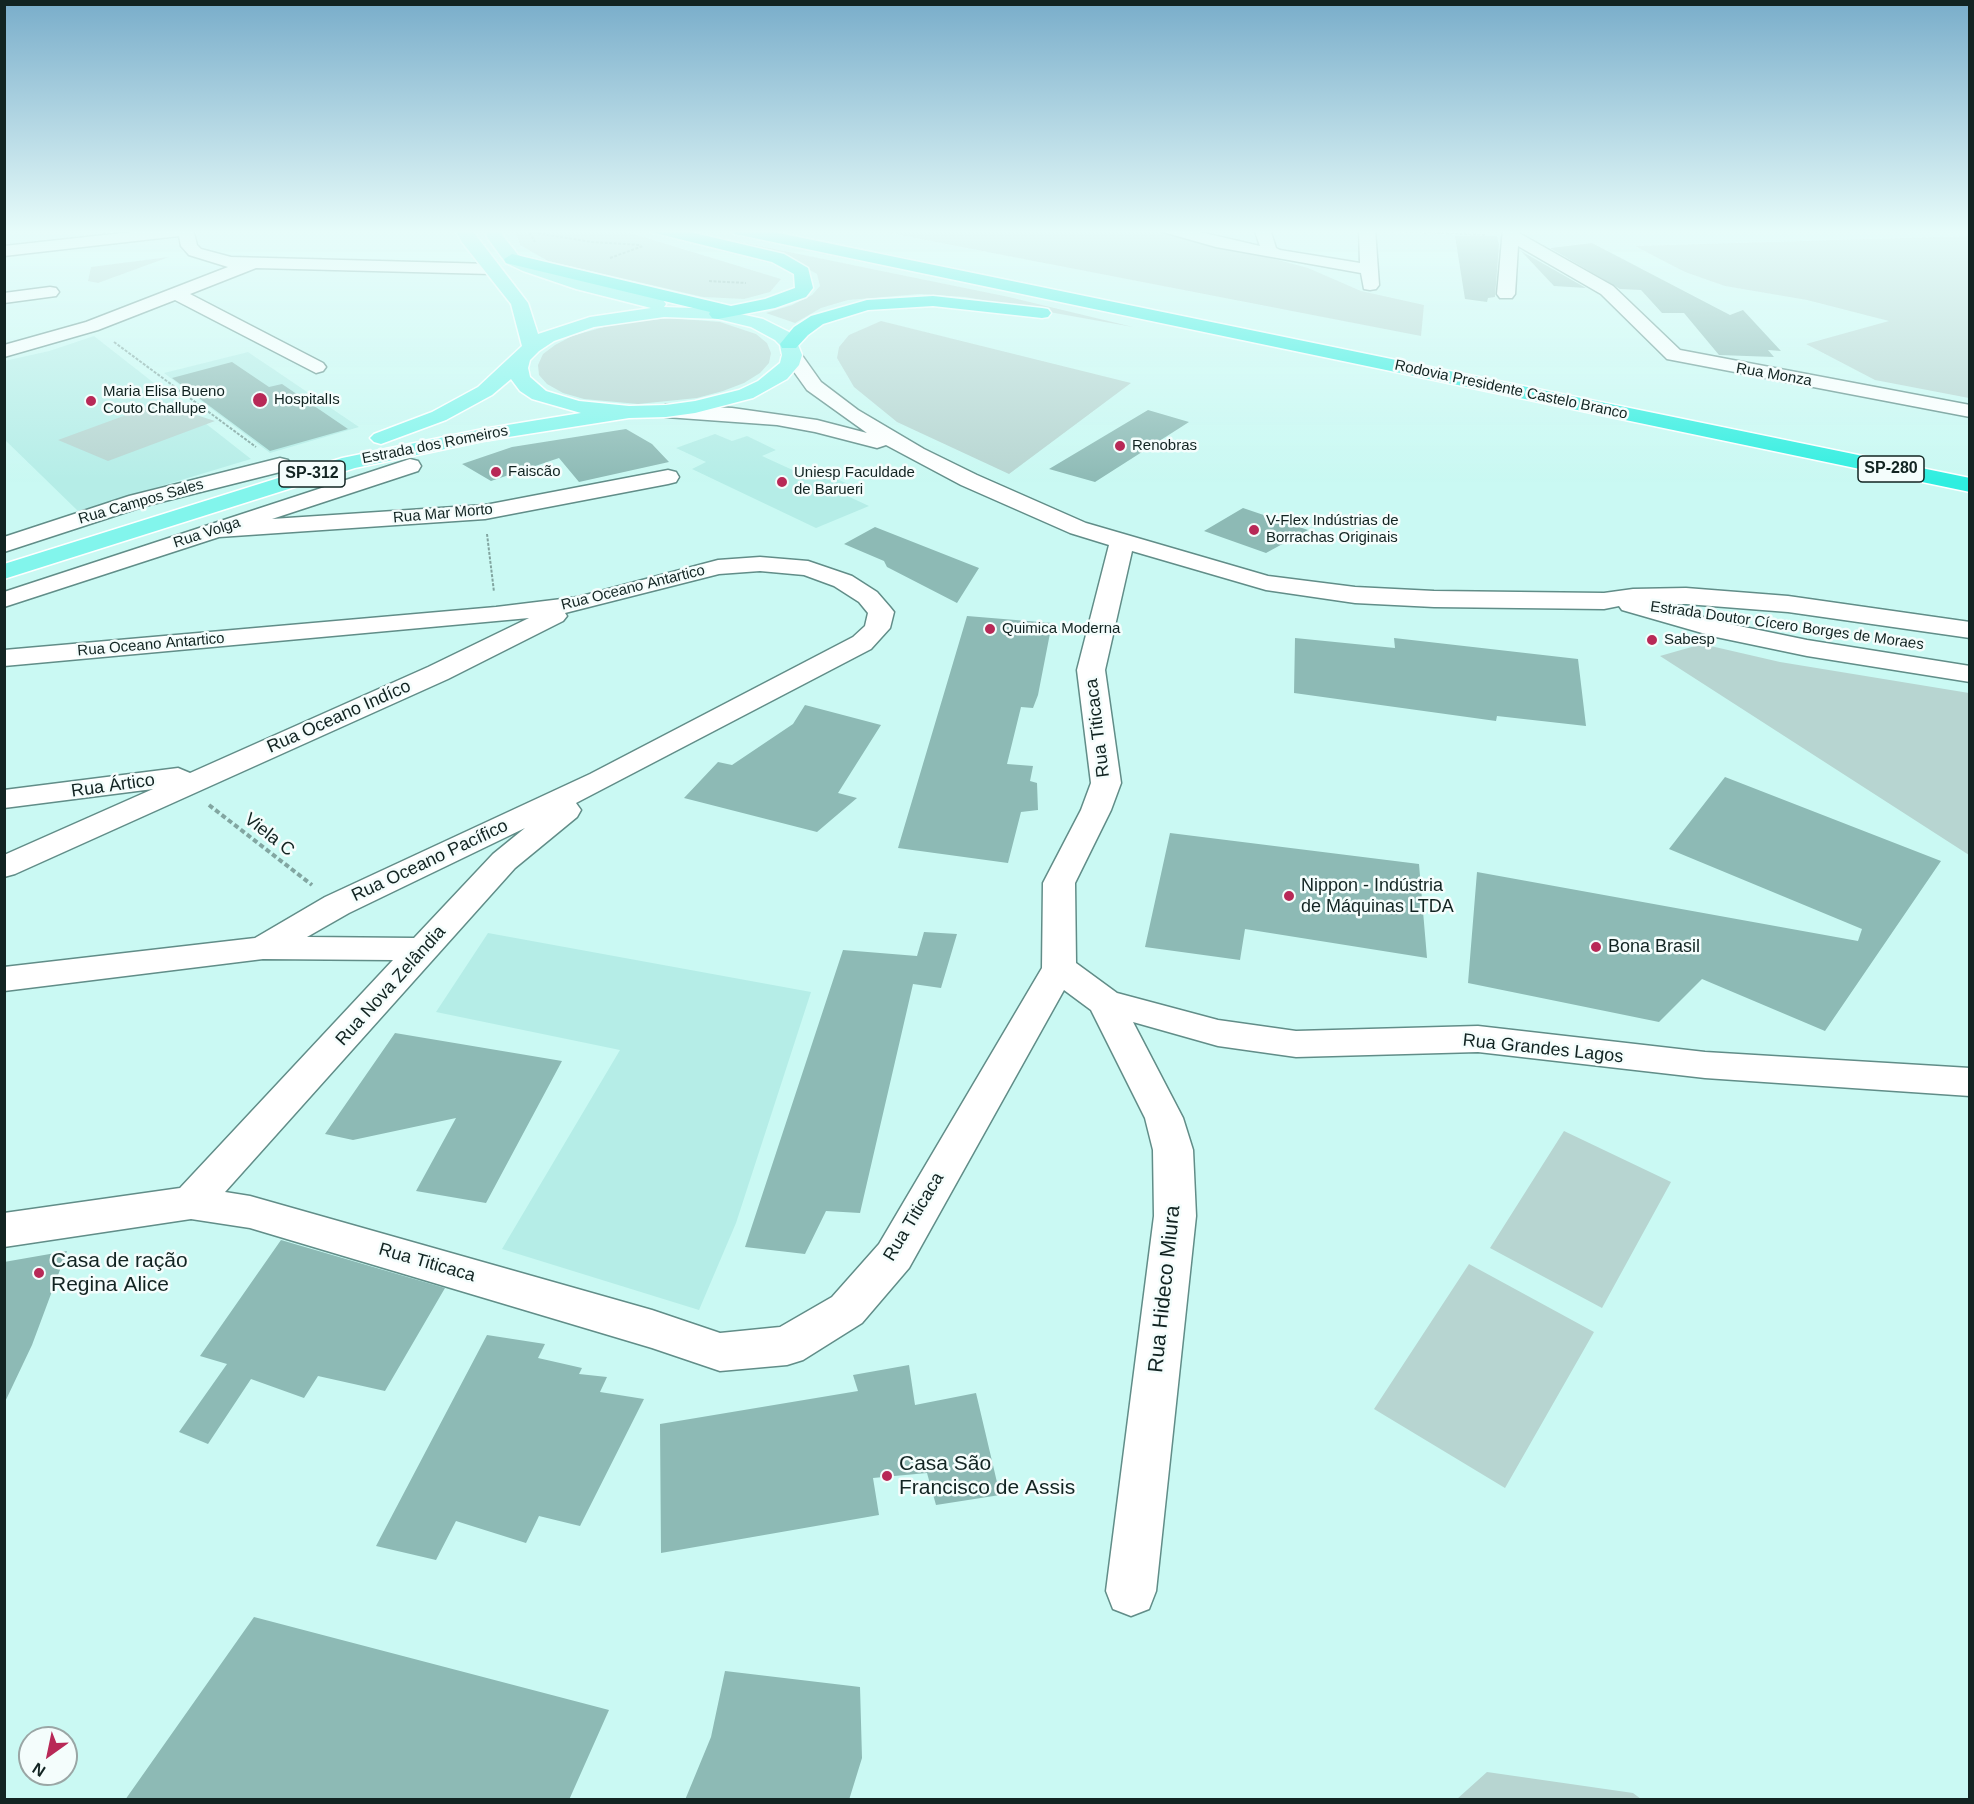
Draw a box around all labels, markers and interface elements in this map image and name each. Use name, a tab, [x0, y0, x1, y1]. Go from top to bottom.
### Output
street label: Rodovia Presidente Castelo Branco	[1393, 356, 1629, 424]
street label: Rua Monza	[1735, 359, 1813, 391]
place label: Maria Elisa Bueno Couto Challupe	[103, 383, 225, 418]
marker: HospitalIs	[251, 391, 269, 409]
place label: HospitalIs	[274, 391, 340, 409]
marker: Maria Elisa Bueno Couto Challupe	[84, 394, 98, 408]
street label: Estrada dos Romeiros	[360, 422, 510, 468]
place label: Renobras	[1132, 437, 1197, 455]
marker: Renobras	[1113, 439, 1127, 453]
road number: SP-280	[1858, 456, 1924, 482]
road number: SP-312	[279, 461, 345, 487]
place label: Faiscão	[508, 463, 561, 481]
place label: Uniesp Faculdade de Barueri	[794, 464, 915, 499]
marker: Faiscão	[489, 465, 503, 479]
marker: Uniesp Faculdade de Barueri	[775, 475, 789, 489]
street label: Rua Campos Sales	[76, 476, 206, 528]
street label: Rua Mar Morto	[392, 501, 494, 527]
place label: V-Flex Indústrias de Borrachas Originais	[1266, 512, 1399, 547]
street label: Rua Volga	[171, 514, 243, 552]
marker: V-Flex Indústrias de Borrachas Originais	[1247, 523, 1261, 537]
street label: Rua Oceano Antartico	[559, 561, 707, 615]
street label: Estrada Doutor Cícero Borges de Moraes	[1649, 598, 1925, 654]
place label: Quimica Moderna	[1002, 620, 1120, 638]
marker: Quimica Moderna	[983, 622, 997, 636]
street label: Rua Oceano Antartico	[77, 630, 225, 660]
place label: Sabesp	[1664, 631, 1715, 649]
marker: Sabesp	[1645, 633, 1659, 647]
street label: Rua Oceano Indíco	[264, 676, 414, 758]
street label: Rua Titicaca	[1081, 677, 1115, 779]
street label: Rua Ártico	[70, 769, 156, 803]
street label: Viela C	[240, 809, 298, 861]
street label: Rua Oceano Pacífico	[348, 815, 512, 907]
place label: Nippon - Indústria de Máquinas LTDA	[1301, 875, 1454, 918]
marker: Nippon - Indústria de Máquinas LTDA	[1282, 889, 1296, 903]
street label: Rua Nova Zelândia	[331, 922, 451, 1050]
place label: Bona Brasil	[1608, 936, 1700, 958]
marker: Bona Brasil	[1589, 940, 1603, 954]
street label: Rua Grandes Lagos	[1462, 1030, 1624, 1068]
street label: Rua Titicaca	[879, 1169, 949, 1265]
street label: Rua Hideco Miura	[1144, 1204, 1186, 1374]
street label: Rua Titicaca	[376, 1239, 478, 1287]
place label: Casa de ração Regina Alice	[51, 1248, 188, 1298]
marker: Casa de ração Regina Alice	[32, 1266, 46, 1280]
place label: Casa São Francisco de Assis	[899, 1451, 1075, 1501]
marker: Casa São Francisco de Assis	[880, 1469, 894, 1483]
north arrow	[18, 1726, 78, 1786]
text: N	[30, 1760, 48, 1780]

